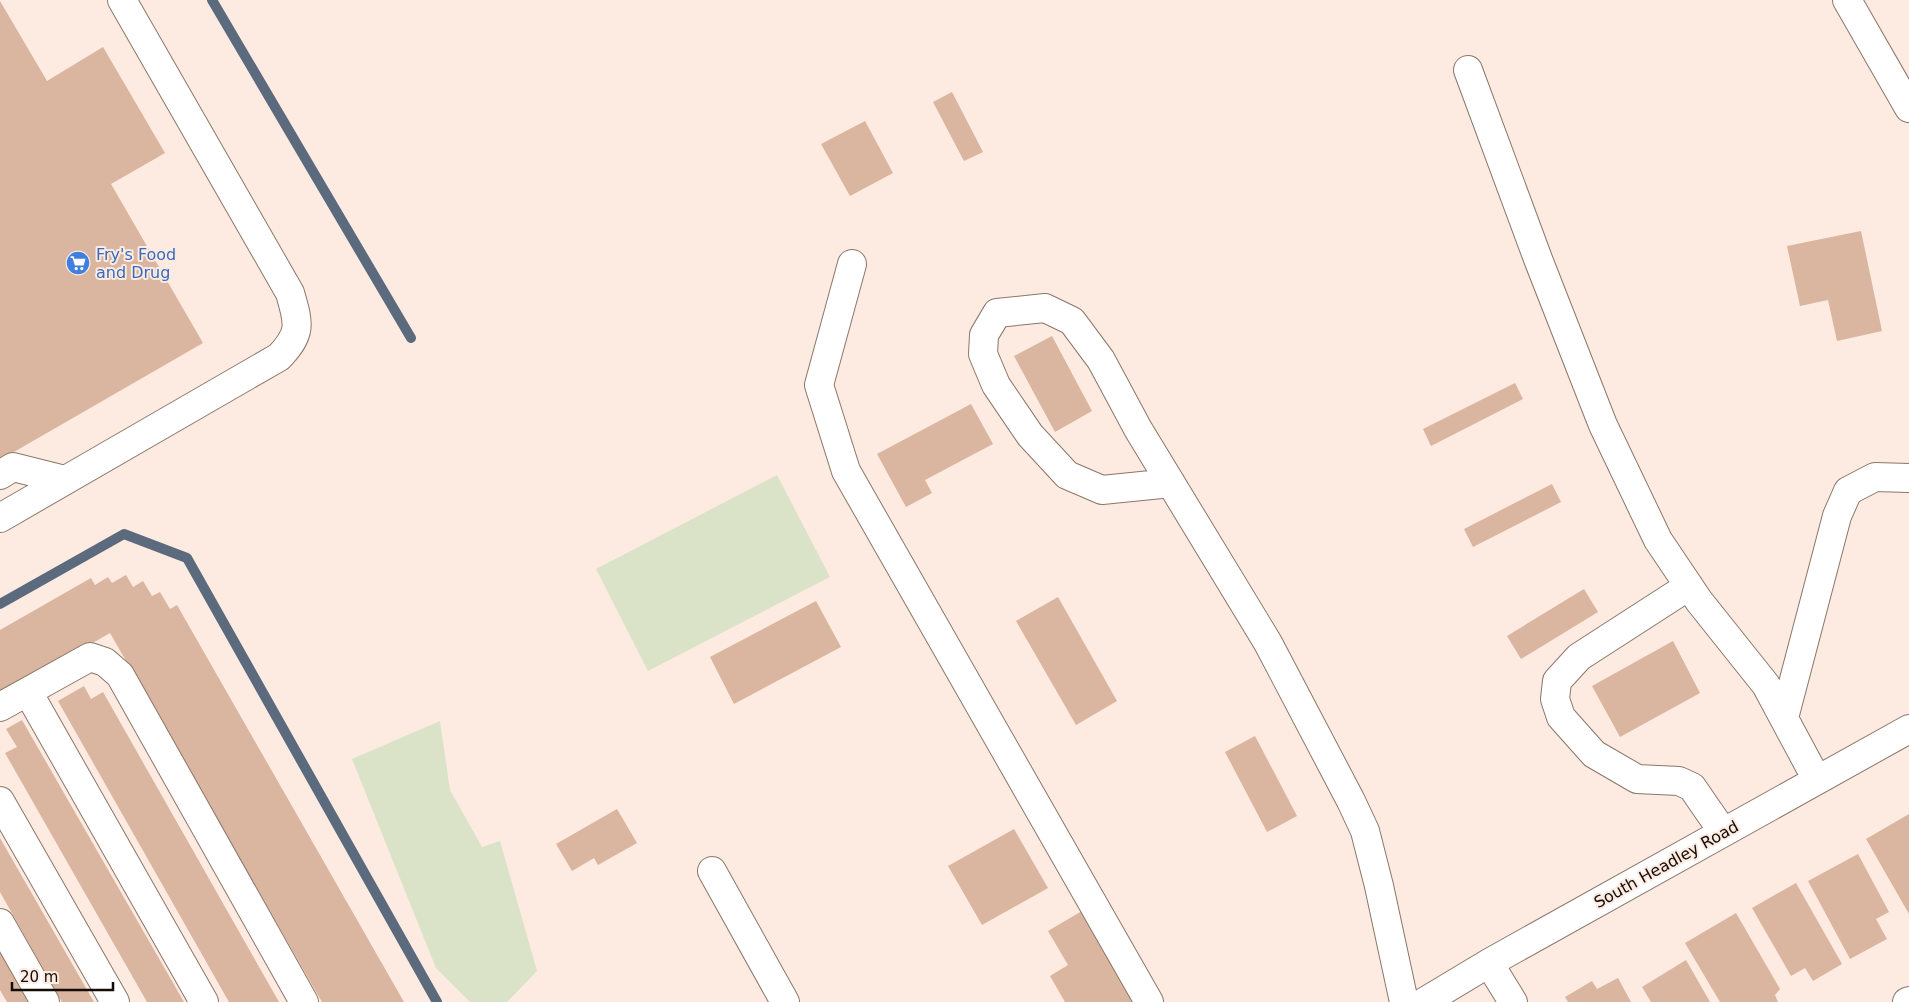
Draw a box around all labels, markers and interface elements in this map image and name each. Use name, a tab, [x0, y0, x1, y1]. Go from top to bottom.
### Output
place label: Fry's Food and Drug	[96, 245, 176, 282]
supermarket icon: Fry's Food and Drug	[65, 250, 91, 276]
street label: South Headley Road	[1591, 817, 1742, 912]
scale bar	[12, 960, 114, 992]
text: 20 m	[20, 968, 58, 986]

